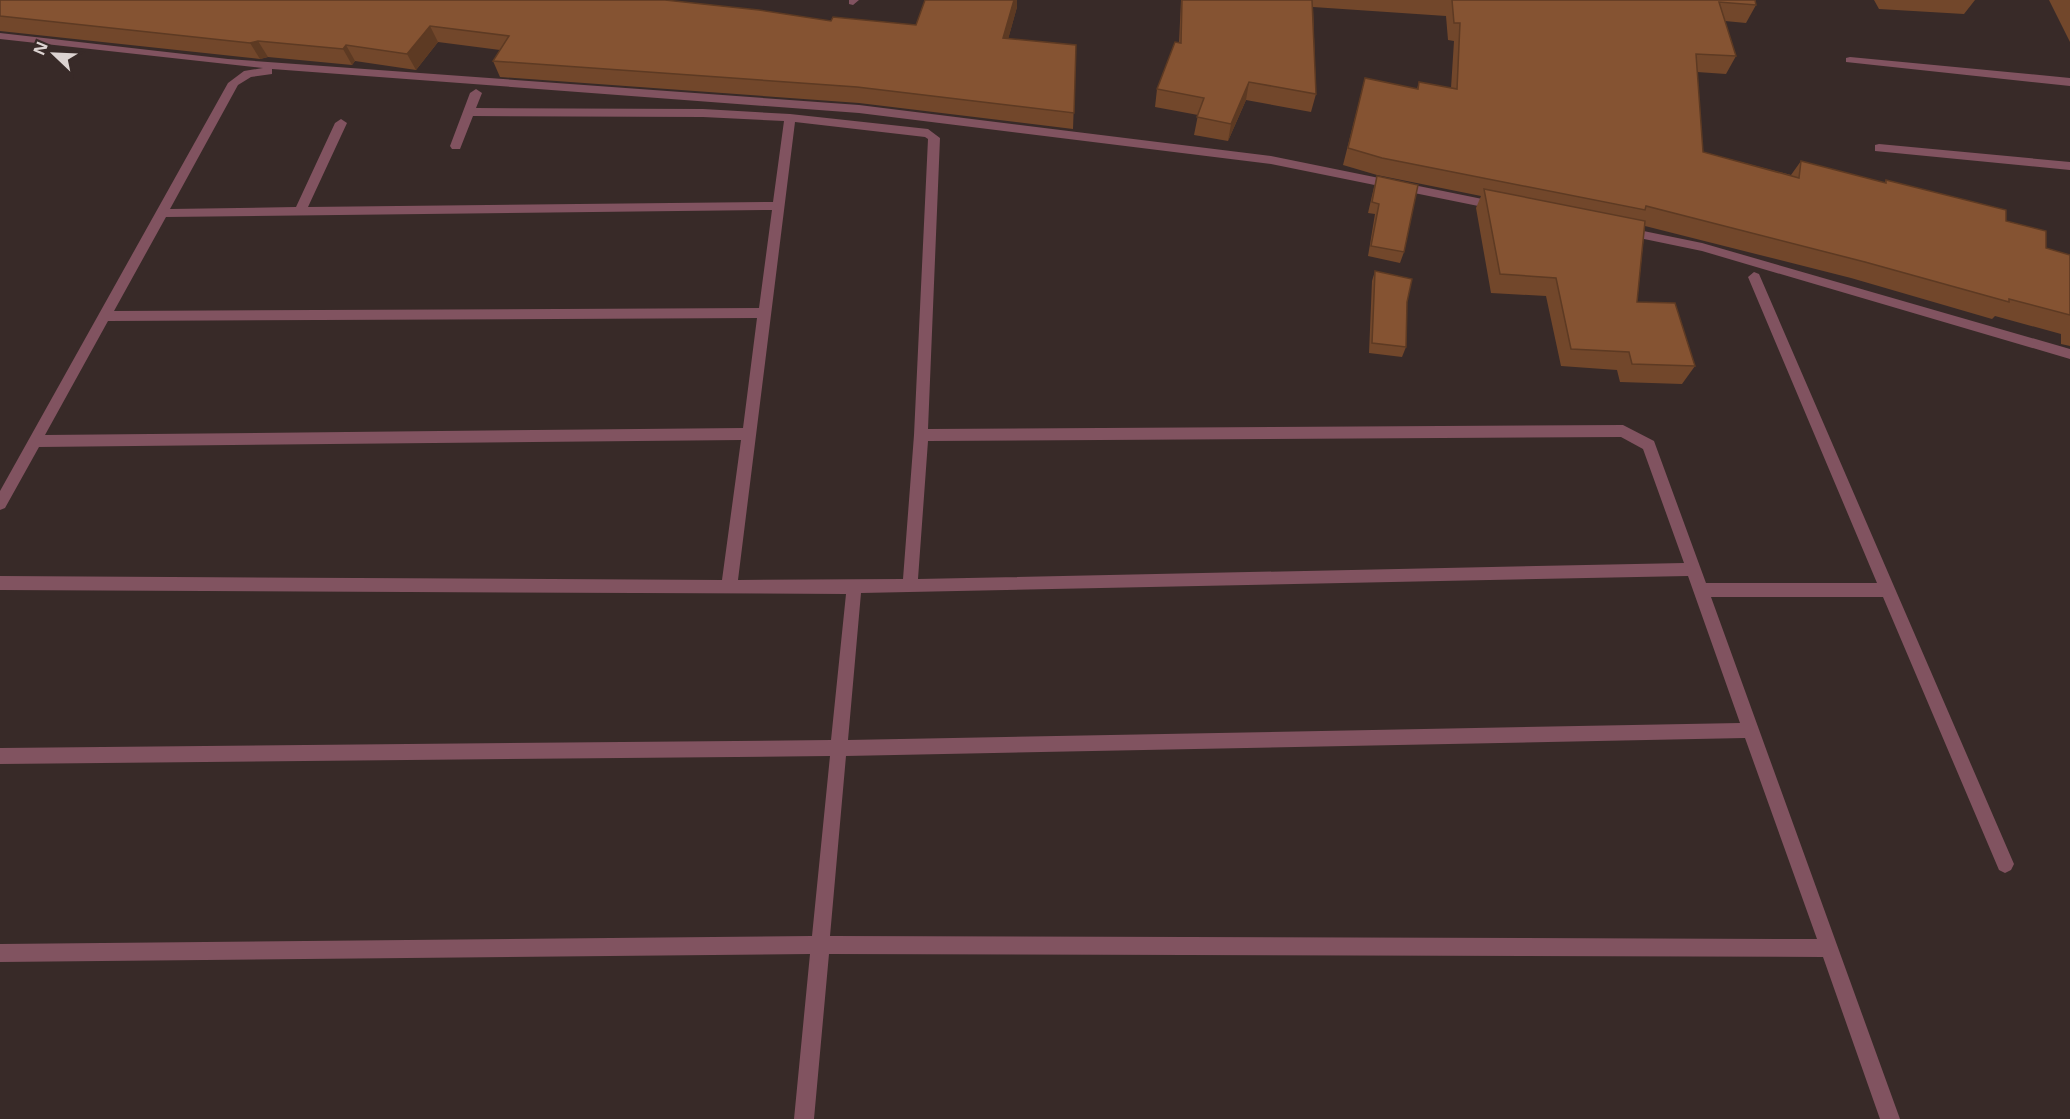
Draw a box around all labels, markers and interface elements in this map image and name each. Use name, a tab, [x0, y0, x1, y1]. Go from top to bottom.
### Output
north arrow	[24, 24, 84, 84]
text: N	[28, 38, 53, 58]

